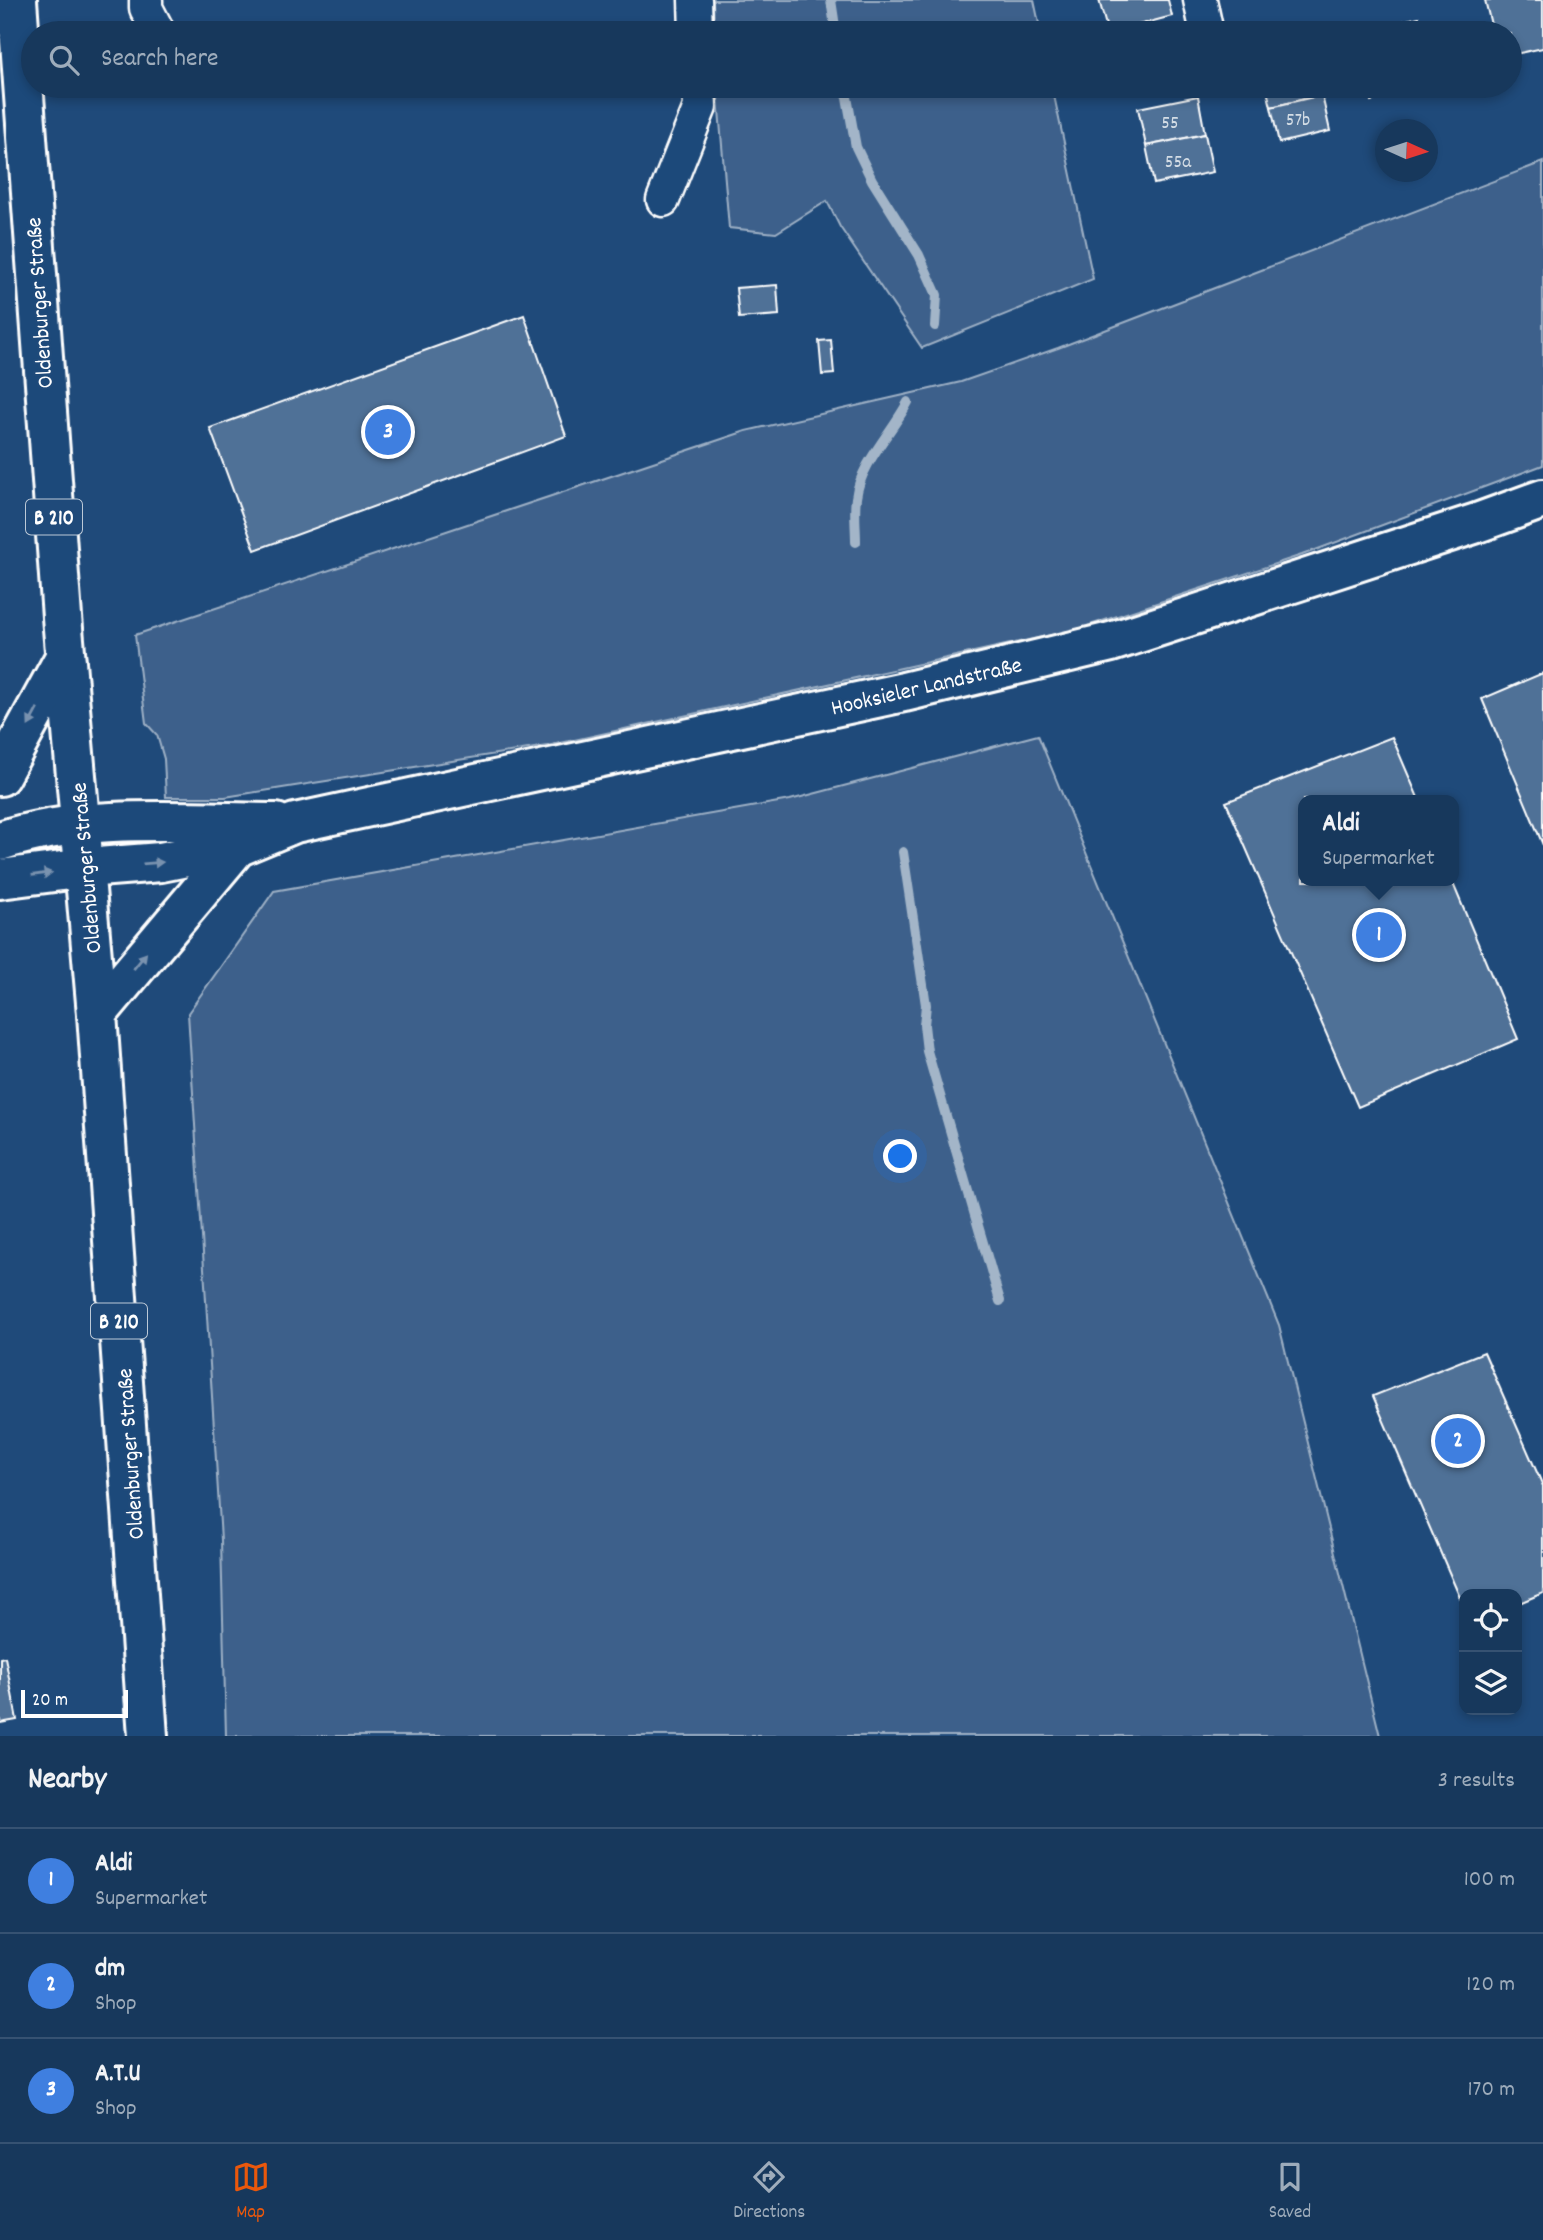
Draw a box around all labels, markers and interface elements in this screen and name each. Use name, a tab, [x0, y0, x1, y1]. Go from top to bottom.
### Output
search box	[21, 21, 1522, 98]
icon: search	[45, 41, 83, 79]
text: Search here	[101, 41, 219, 78]
house number: 57b	[1286, 108, 1310, 135]
house number: 55	[1161, 111, 1179, 138]
north arrow	[1375, 119, 1438, 182]
house number: 55a	[1165, 150, 1192, 177]
street label: Oldenburger Straße	[19, 216, 64, 390]
pin: 3	[365, 406, 411, 458]
road number: B 210	[26, 500, 82, 534]
street label: Hooksieler Landstraße	[828, 650, 1026, 726]
one-way arrow	[27, 707, 39, 726]
street label: Oldenburger Straße	[65, 781, 112, 955]
popup	[1298, 795, 1459, 886]
text: Aldi	[1322, 806, 1360, 843]
text: Supermarket	[1322, 843, 1435, 876]
one-way arrow	[142, 857, 164, 868]
one-way arrow	[32, 868, 54, 879]
pin: 1	[1356, 909, 1402, 961]
one-way arrow	[133, 953, 148, 971]
your location	[883, 1139, 917, 1173]
road number: B 210	[91, 1304, 147, 1338]
street label: Oldenburger Straße	[110, 1367, 155, 1541]
pin: 2	[1435, 1415, 1481, 1467]
map controls	[1459, 1589, 1522, 1715]
button: locate	[1459, 1589, 1522, 1652]
button: layers	[1459, 1652, 1522, 1715]
scale bar	[21, 1687, 128, 1719]
text: 20 m	[32, 1688, 68, 1715]
text: Nearby	[28, 1760, 106, 1803]
text: 3 results	[1438, 1765, 1515, 1798]
text: Aldi	[95, 1846, 132, 1883]
text: 1	[48, 1864, 54, 1897]
text: 100 m	[1464, 1864, 1515, 1897]
text: Supermarket	[95, 1883, 207, 1916]
text: dm	[95, 1951, 125, 1988]
text: 2	[46, 1969, 56, 2002]
text: 120 m	[1466, 1969, 1515, 2002]
text: Shop	[95, 1988, 137, 2021]
text: A.T.U	[95, 2056, 141, 2093]
text: 3	[46, 2074, 56, 2107]
text: 170 m	[1468, 2074, 1515, 2107]
text: Shop	[95, 2093, 137, 2126]
tab: Map	[232, 2158, 270, 2227]
tab: Directions	[733, 2158, 805, 2227]
tab: Saved	[1269, 2158, 1311, 2227]

